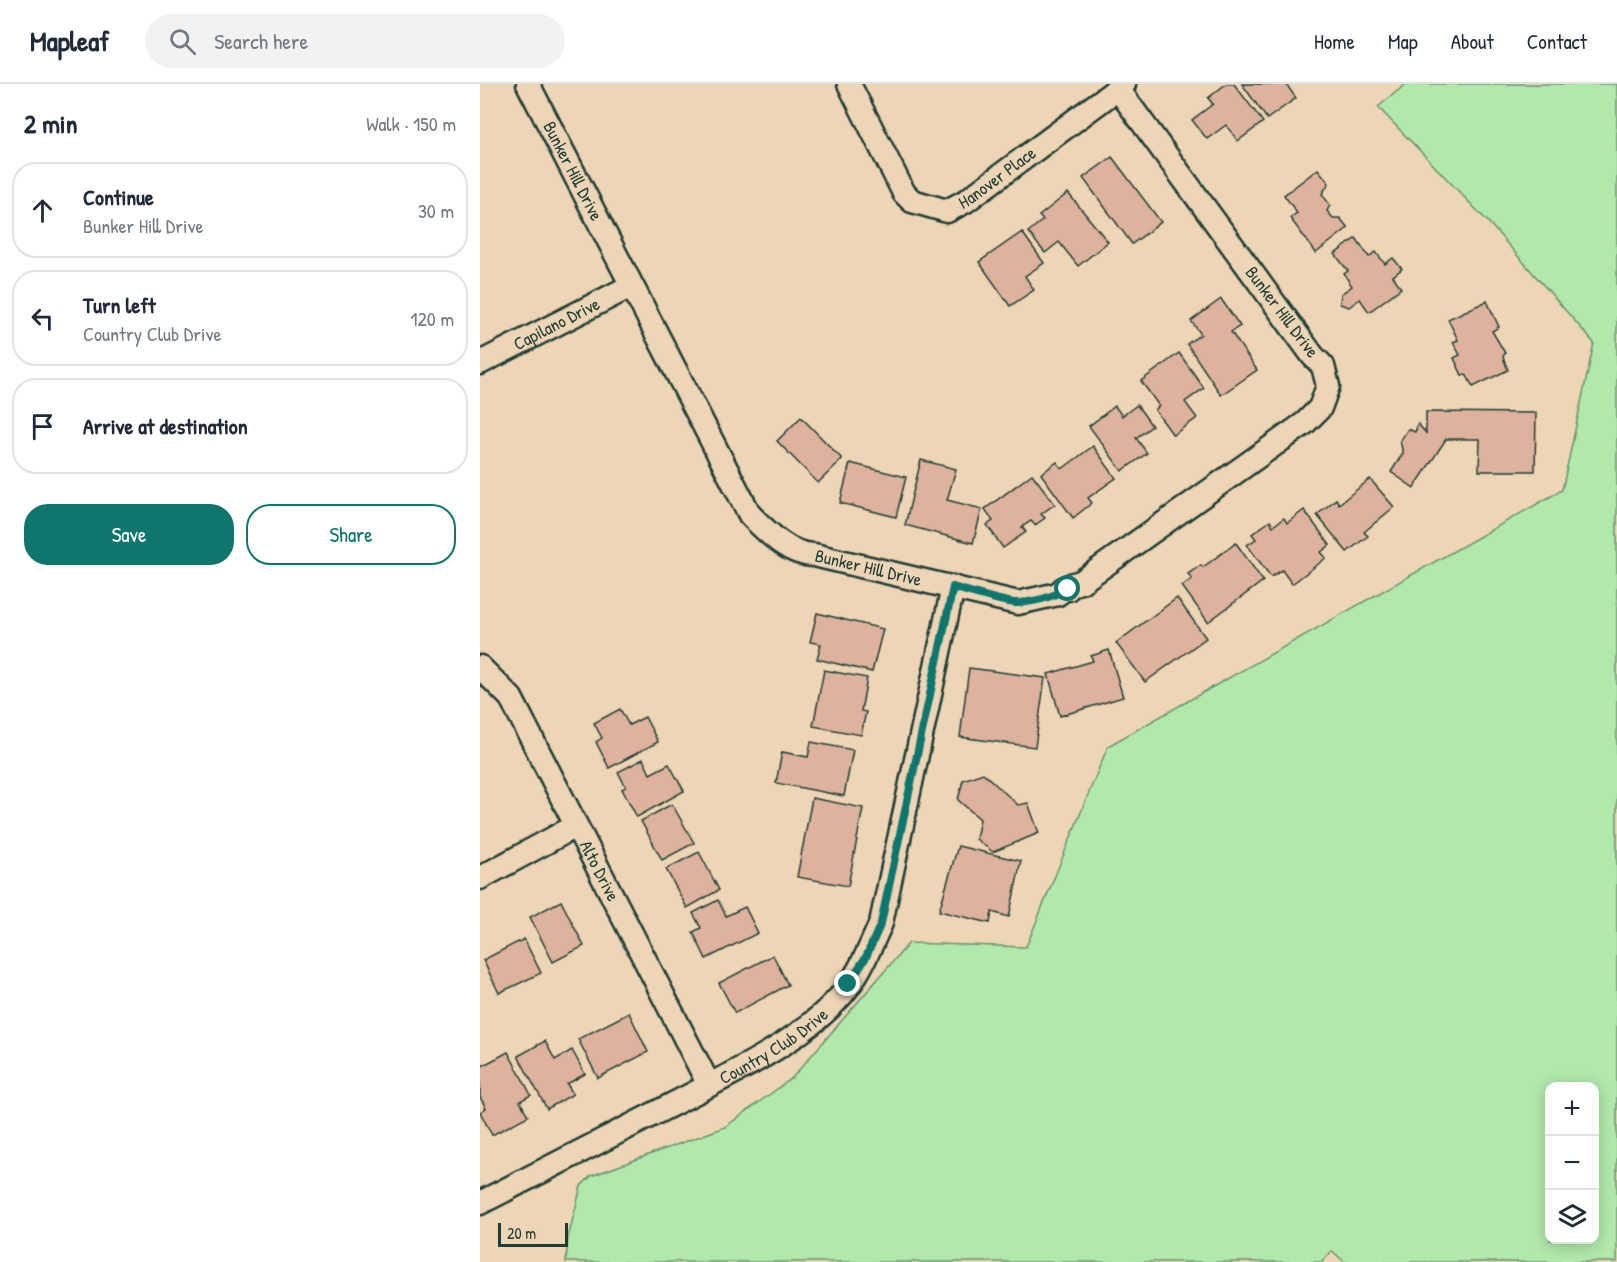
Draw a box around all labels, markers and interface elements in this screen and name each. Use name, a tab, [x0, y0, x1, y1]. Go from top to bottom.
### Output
search box	[145, 14, 565, 68]
text: Mapleaf	[30, 22, 109, 60]
icon: search	[166, 25, 199, 58]
text: Search here	[214, 26, 308, 56]
text: Home	[1314, 27, 1355, 56]
text: Map	[1388, 27, 1418, 56]
text: About	[1451, 27, 1494, 56]
text: Contact	[1527, 27, 1587, 56]
text: 2 min	[24, 106, 77, 141]
text: Walk · 150 m	[366, 110, 456, 137]
street label: Bunker Hill Drive	[537, 117, 609, 225]
street label: Hanover Place	[954, 140, 1041, 215]
text: Continue	[83, 182, 154, 212]
icon: ahead	[26, 194, 59, 227]
text: 30 m	[418, 197, 454, 224]
text: Bunker Hill Drive	[83, 212, 203, 239]
street label: Bunker Hill Drive	[1240, 261, 1325, 363]
text: Turn left	[83, 290, 156, 320]
street label: Capilano Drive	[509, 291, 604, 356]
icon: left	[26, 302, 59, 335]
text: 120 m	[410, 305, 454, 332]
text: Country Club Drive	[83, 320, 221, 347]
icon: arrive	[26, 410, 59, 443]
text: Arrive at destination	[83, 411, 248, 441]
button: Save	[24, 504, 234, 565]
button: Share	[246, 504, 456, 565]
street label: Bunker Hill Drive	[813, 543, 924, 592]
route start	[1054, 575, 1080, 601]
street label: Alto Drive	[574, 836, 626, 905]
route end	[834, 970, 860, 996]
street label: Country Club Drive	[715, 1002, 833, 1090]
map controls	[1545, 1082, 1599, 1244]
button: +	[1545, 1082, 1599, 1136]
button: −	[1545, 1136, 1599, 1190]
button: layers	[1545, 1190, 1599, 1244]
scale bar	[498, 1220, 568, 1248]
text: 20 m	[507, 1222, 536, 1244]

